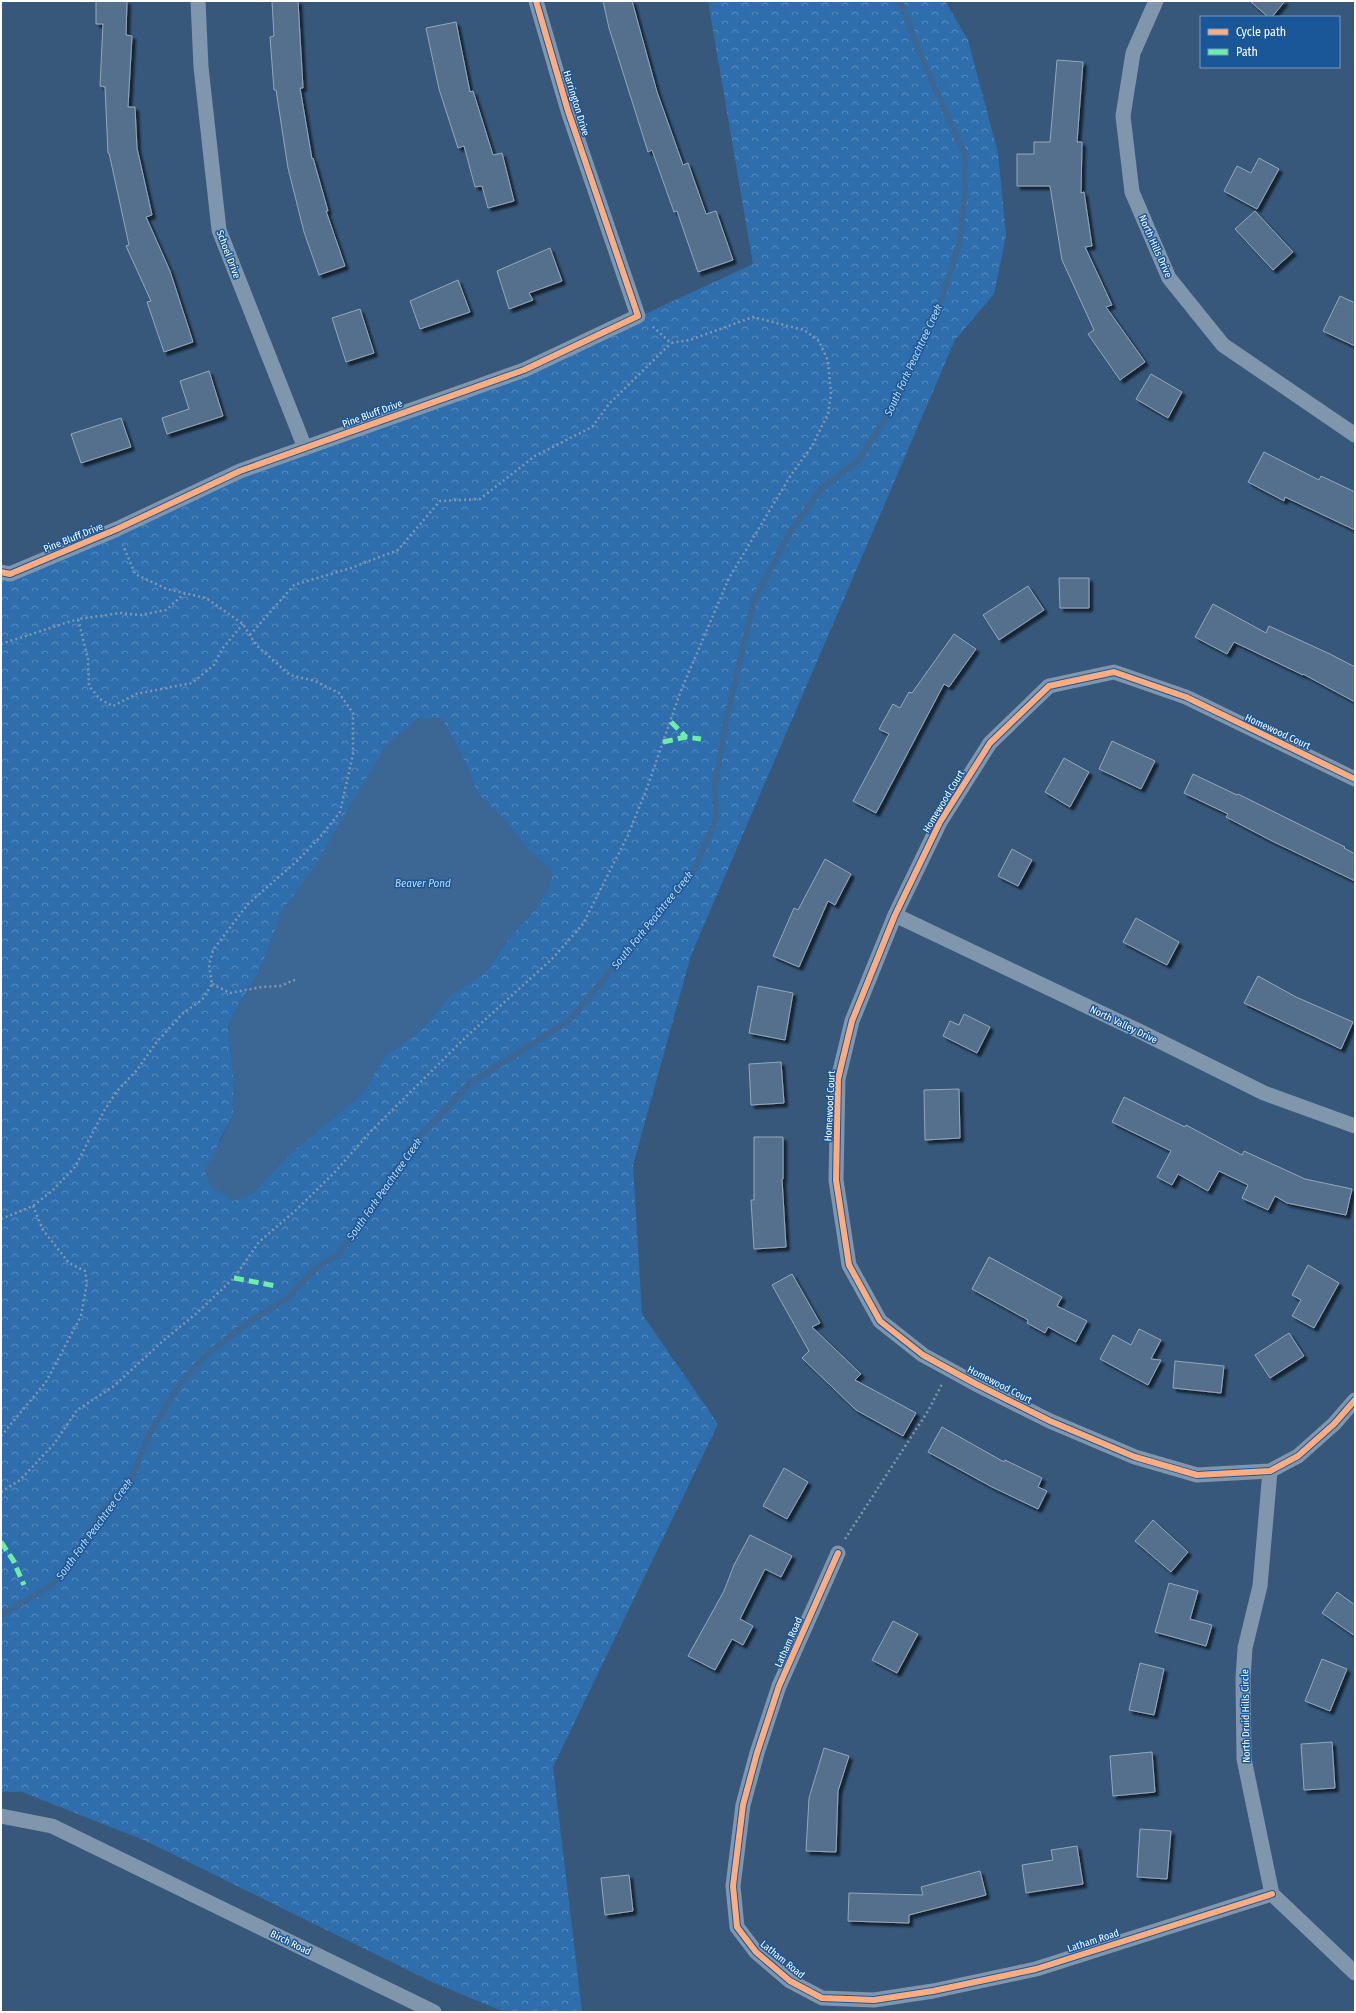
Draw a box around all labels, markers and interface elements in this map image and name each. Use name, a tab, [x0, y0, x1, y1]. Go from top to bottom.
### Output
legend	[1200, 16, 1340, 68]
text: Cycle path	[1236, 25, 1286, 39]
text: Path	[1236, 45, 1258, 59]
street label: Harrington Drive	[560, 69, 592, 137]
street label: North Hills Drive	[1136, 213, 1174, 280]
street label: Schoel Drive	[213, 228, 243, 280]
water label: South Fork Peachtree Creek	[881, 302, 945, 419]
street label: Pine Bluff Drive	[341, 397, 404, 430]
street label: Pine Bluff Drive	[42, 520, 105, 555]
street label: Homewood Court	[1243, 711, 1313, 753]
street label: Homewood Court	[920, 767, 968, 835]
water label: South Fork Peachtree Creek	[608, 868, 696, 973]
water label: Beaver Pond	[395, 877, 451, 890]
street label: North Valley Drive	[1088, 1003, 1159, 1046]
street label: Homewood Court	[822, 1070, 838, 1142]
water label: South Fork Peachtree Creek	[344, 1135, 425, 1244]
street label: Homewood Court	[965, 1363, 1034, 1407]
water label: South Fork Peachtree Creek	[53, 1476, 136, 1583]
street label: Latham Road	[773, 1616, 805, 1669]
street label: North Druid Hills Circle	[1239, 1669, 1253, 1763]
street label: Latham Road	[1066, 1927, 1121, 1955]
street label: Birch Road	[268, 1928, 313, 1958]
street label: Latham Road	[758, 1938, 807, 1981]

